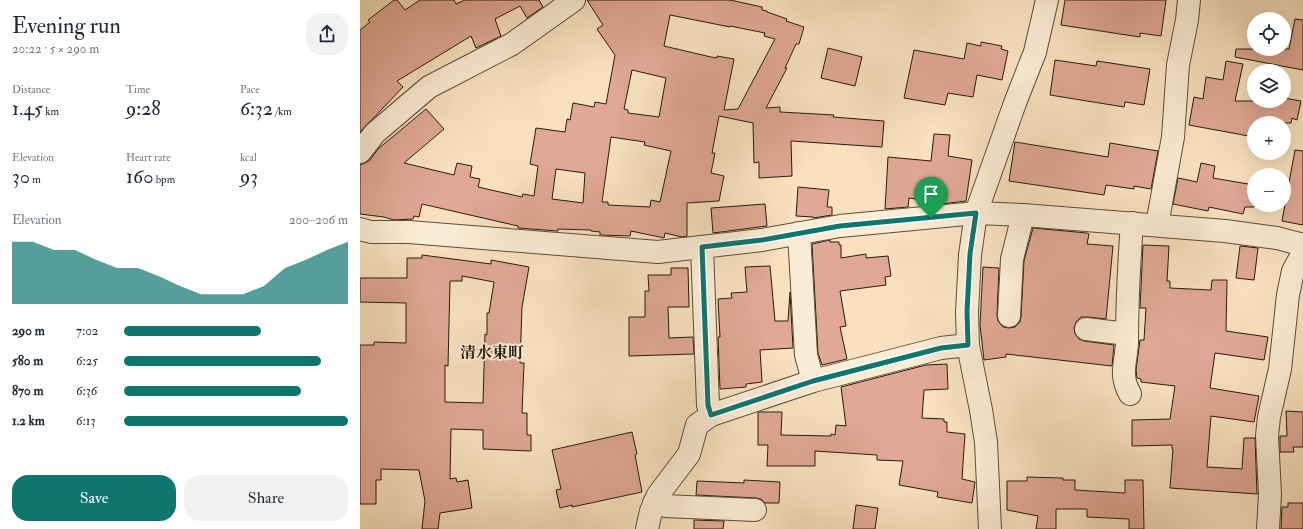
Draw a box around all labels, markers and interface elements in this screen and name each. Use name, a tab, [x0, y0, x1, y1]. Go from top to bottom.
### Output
text: Evening run	[12, 12, 121, 40]
map controls	[1247, 12, 1291, 212]
button: locate	[1247, 12, 1291, 56]
button: share	[306, 13, 348, 55]
text: 20:22 · 5 × 290 m	[12, 41, 99, 57]
button: layers	[1247, 64, 1291, 108]
text: Distance	[12, 83, 50, 96]
text: Time	[126, 83, 150, 96]
text: Pace	[240, 83, 260, 96]
text: 1.45	[12, 96, 43, 121]
text: 9:28	[126, 96, 161, 121]
text: 6:32	[240, 96, 273, 121]
text: km	[43, 105, 59, 118]
text: /km	[273, 105, 292, 118]
button: +	[1247, 116, 1291, 160]
text: Elevation	[12, 151, 54, 164]
text: Heart rate	[126, 151, 171, 164]
text: kcal	[240, 151, 257, 164]
text: 30	[12, 164, 30, 189]
text: 160	[126, 164, 153, 189]
text: 93	[240, 164, 258, 189]
button: −	[1247, 168, 1291, 212]
text: m	[30, 173, 41, 186]
text: bpm	[153, 173, 175, 186]
pin	[914, 177, 948, 218]
icon: arrive	[920, 183, 942, 205]
text: Elevation	[12, 212, 62, 228]
text: 200–206 m	[289, 212, 348, 228]
text: 290 m	[12, 323, 45, 339]
text: 7:02	[76, 323, 98, 339]
district label: 清水東町	[460, 343, 524, 363]
text: 580 m	[12, 353, 43, 369]
text: 6:25	[76, 353, 98, 369]
text: 870 m	[12, 383, 44, 399]
text: 6:36	[76, 383, 97, 399]
text: 1.2 km	[12, 413, 45, 429]
text: 6:13	[76, 413, 95, 429]
button: Save	[12, 475, 176, 521]
button: Share	[184, 475, 348, 521]

